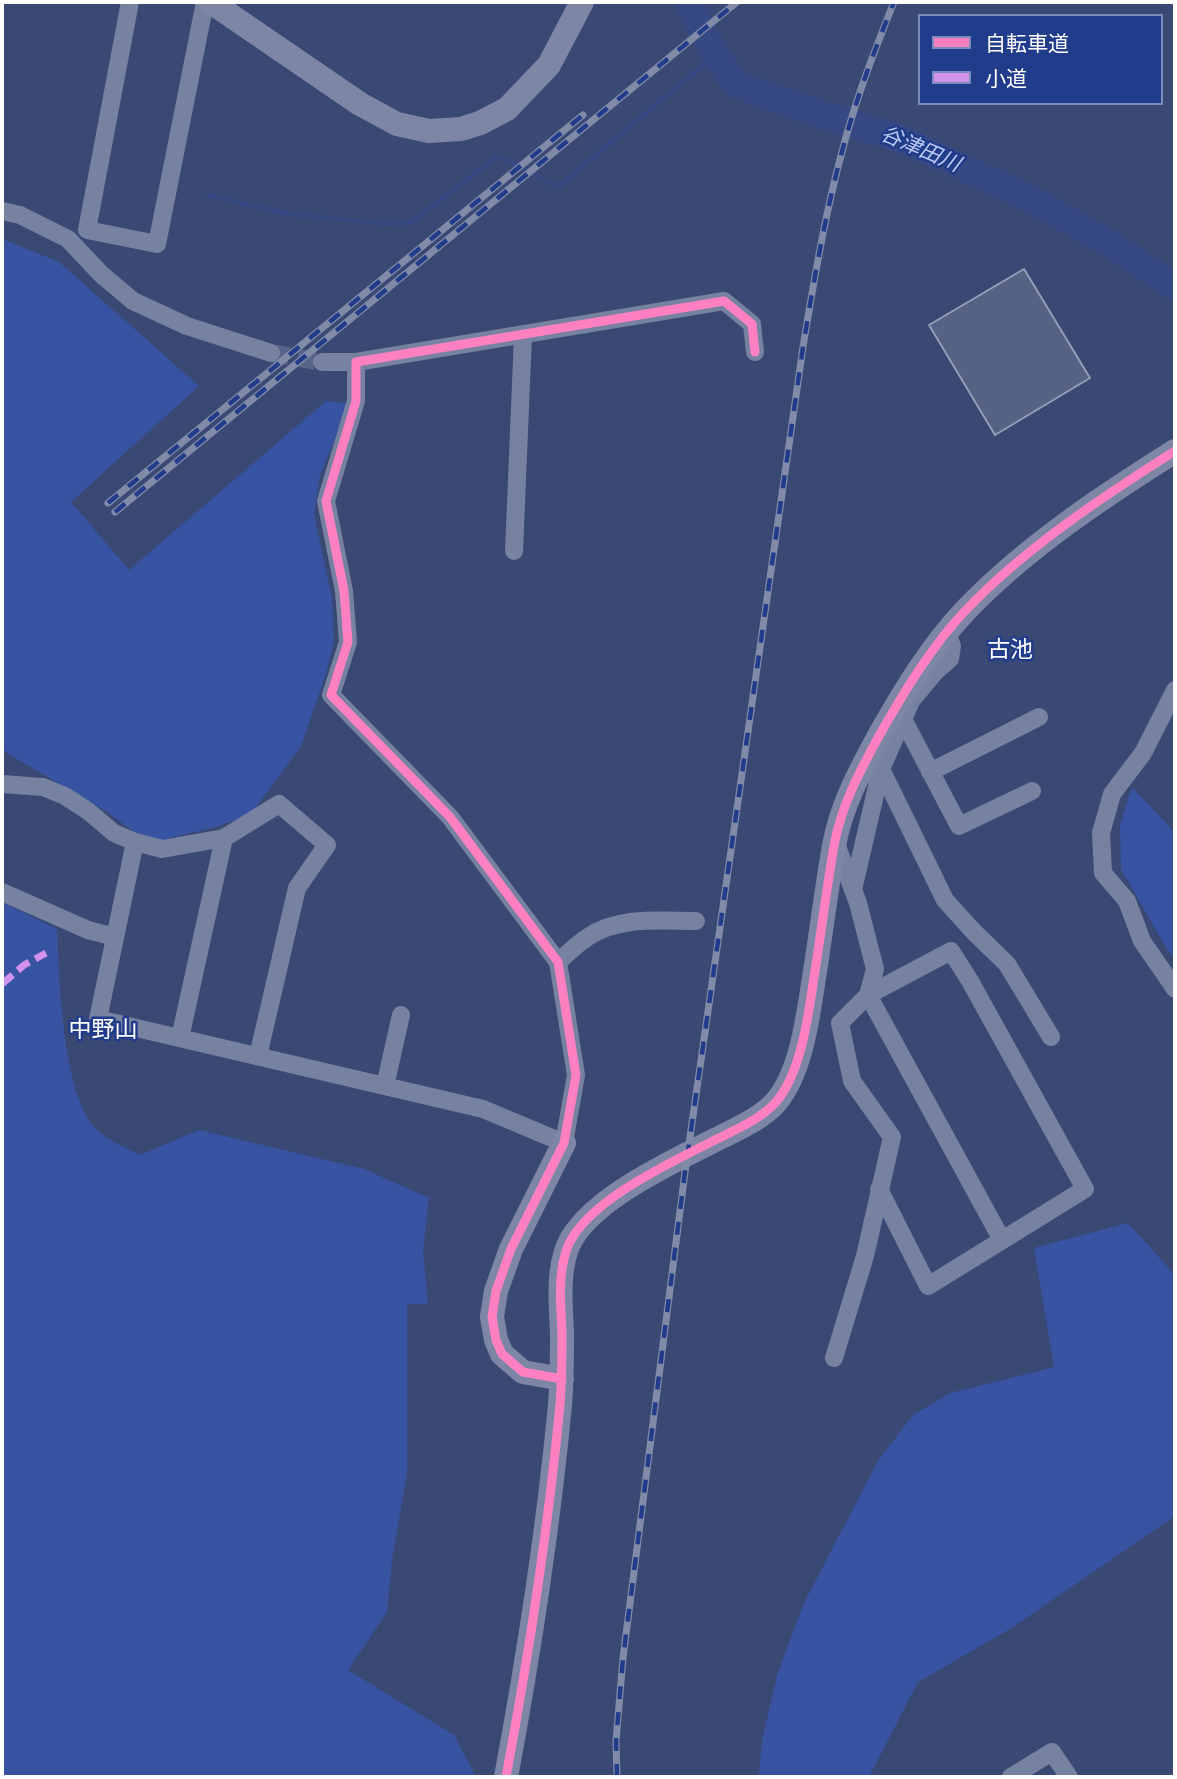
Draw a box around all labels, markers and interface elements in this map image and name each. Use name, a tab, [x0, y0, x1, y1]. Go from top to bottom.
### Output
legend	[918, 14, 1163, 105]
text: 自転車道	[985, 29, 1069, 58]
text: 小道	[985, 64, 1027, 93]
water label: 谷津田川	[876, 122, 964, 178]
district label: 古池	[987, 637, 1033, 665]
district label: 中野山	[69, 1017, 137, 1045]

